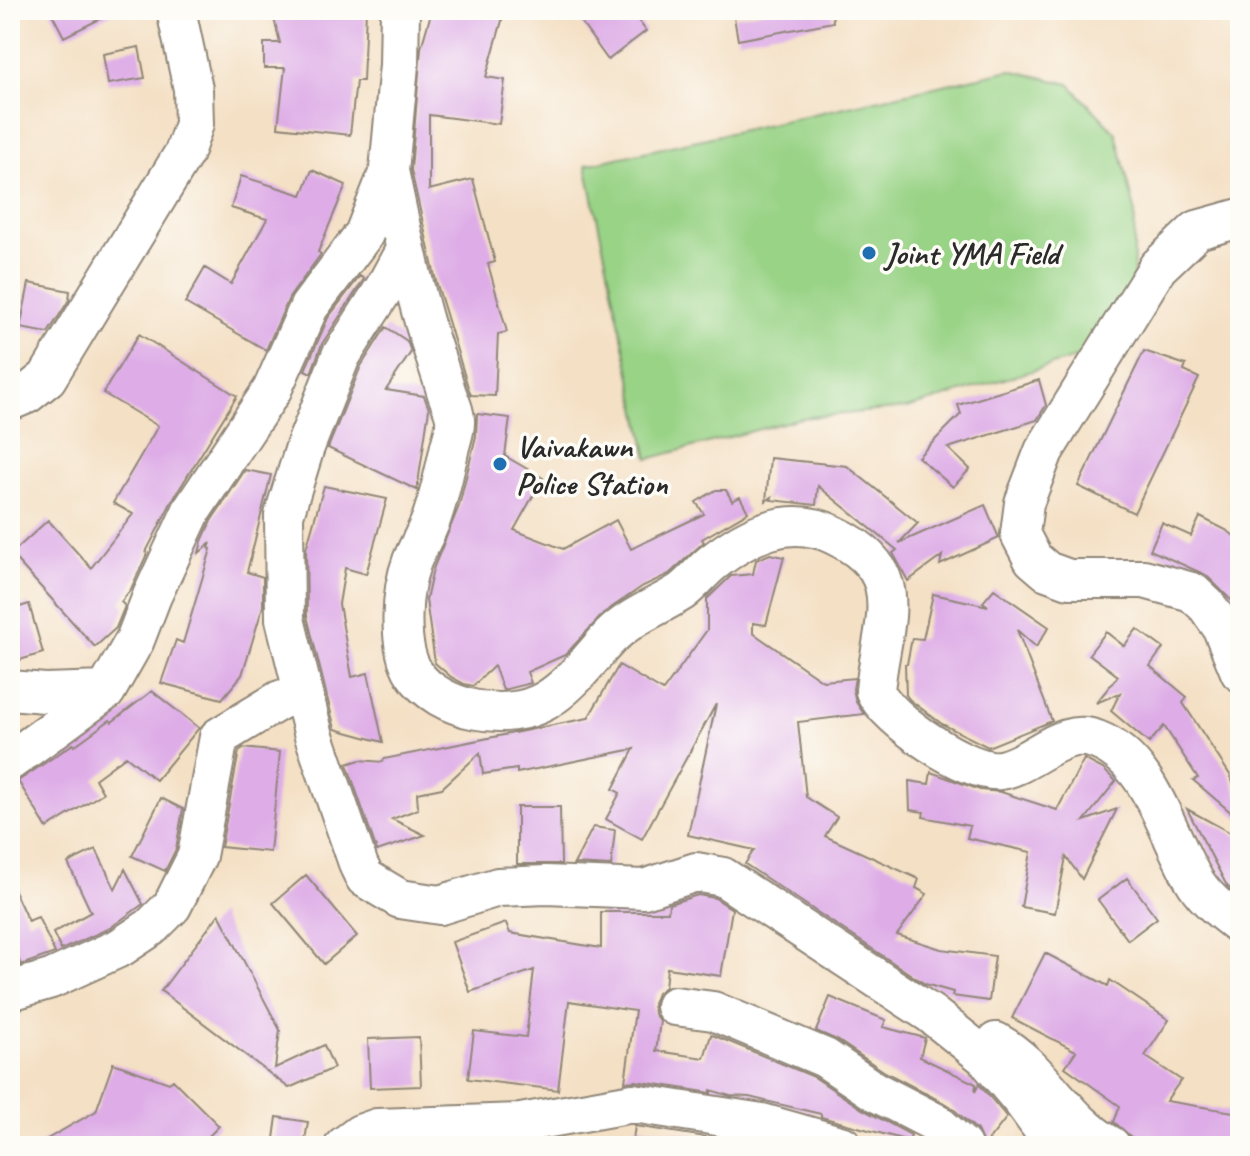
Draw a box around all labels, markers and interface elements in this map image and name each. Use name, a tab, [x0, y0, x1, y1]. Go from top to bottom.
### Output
place label: Joint YMA Field	[883, 233, 1064, 274]
marker: Joint YMA Field	[860, 244, 878, 262]
place label: Vaivakawn Police Station	[516, 426, 669, 504]
marker: Vaivakawn Police Station	[491, 455, 509, 473]

